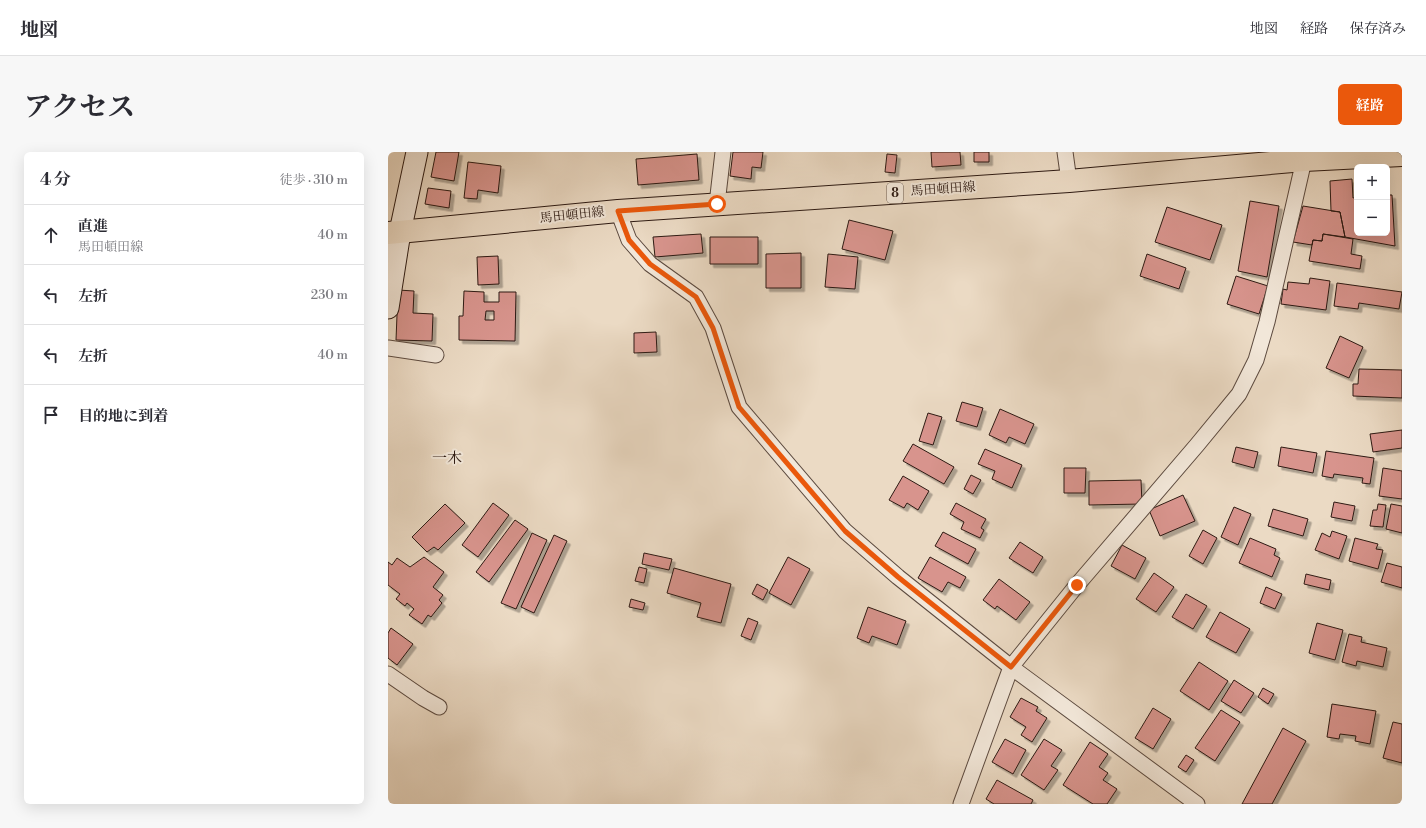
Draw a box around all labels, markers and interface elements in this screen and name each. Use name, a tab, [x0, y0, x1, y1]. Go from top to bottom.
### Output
text: 地図	[20, 18, 58, 42]
text: 地図	[1250, 20, 1278, 38]
text: 経路	[1300, 20, 1328, 38]
text: 保存済み	[1350, 20, 1406, 38]
button: 経路	[1338, 84, 1402, 125]
text: アクセス	[24, 90, 135, 125]
map controls	[1354, 164, 1390, 236]
button: +	[1354, 164, 1390, 200]
text: 4 分	[40, 169, 71, 191]
text: 徒歩 · 310 m	[280, 172, 348, 188]
street label: 馬田頓田線	[910, 179, 976, 199]
road number: 8	[887, 183, 903, 203]
route start	[708, 195, 726, 213]
button: −	[1354, 200, 1390, 236]
street label: 馬田頓田線	[539, 204, 605, 226]
text: 直進	[78, 217, 108, 236]
icon: ahead	[40, 224, 62, 246]
text: 40 m	[318, 227, 348, 243]
text: 馬田頓田線	[78, 239, 143, 255]
icon: left	[40, 284, 62, 306]
text: 左折	[78, 287, 108, 306]
text: 230 m	[311, 287, 348, 303]
icon: left	[40, 344, 62, 366]
text: 左折	[78, 347, 108, 366]
text: 40 m	[318, 347, 348, 363]
icon: arrive	[40, 404, 62, 426]
text: 目的地に到着	[78, 407, 168, 426]
district label: 一木	[432, 449, 462, 468]
route end	[1068, 576, 1086, 594]

